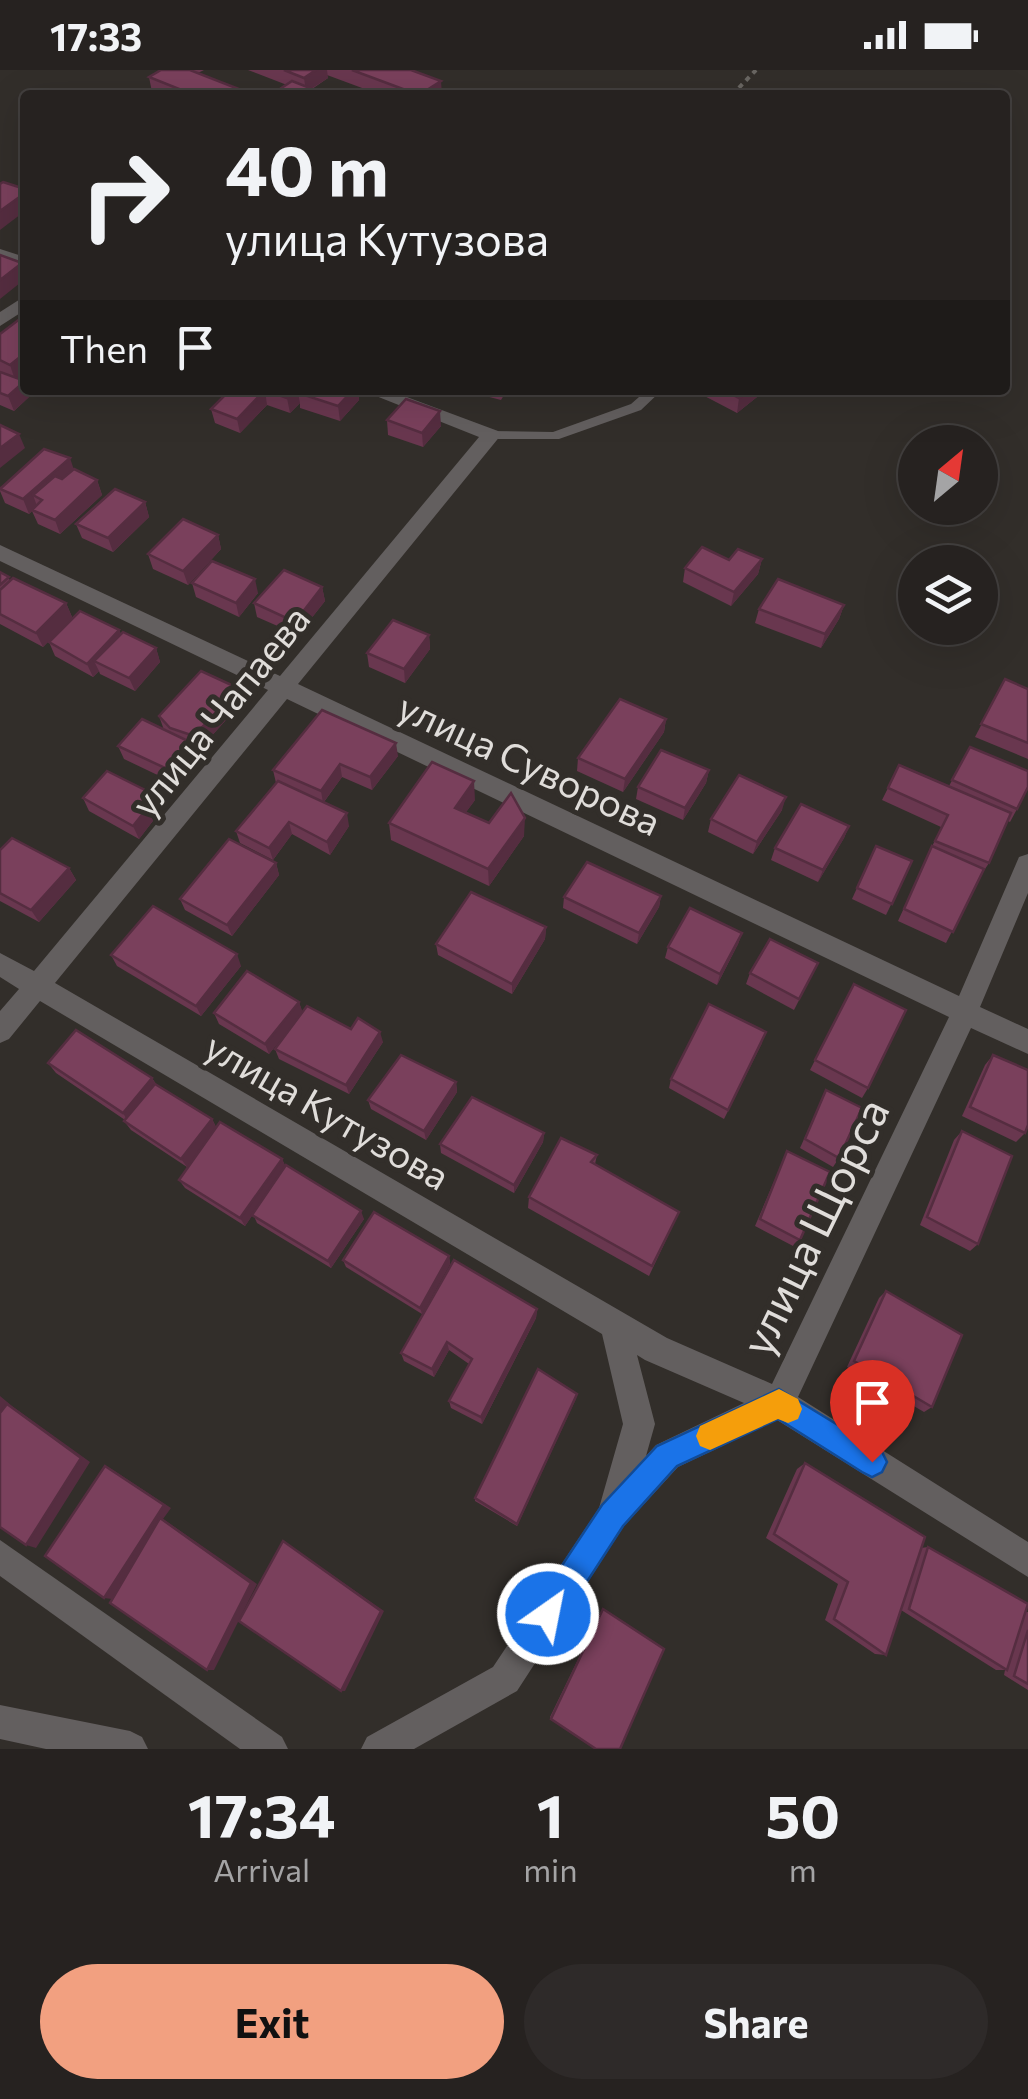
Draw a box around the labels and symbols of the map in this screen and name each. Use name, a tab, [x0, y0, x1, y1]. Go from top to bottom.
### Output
north arrow	[898, 425, 998, 525]
street label: улица Чапаева	[120, 595, 318, 825]
street label: улица Суворова	[391, 682, 669, 844]
street label: улица Кутузова	[198, 1021, 458, 1199]
street label: улица Щорса	[727, 1089, 899, 1363]
pin	[830, 1360, 915, 1463]
position arrow	[496, 1562, 600, 1666]

